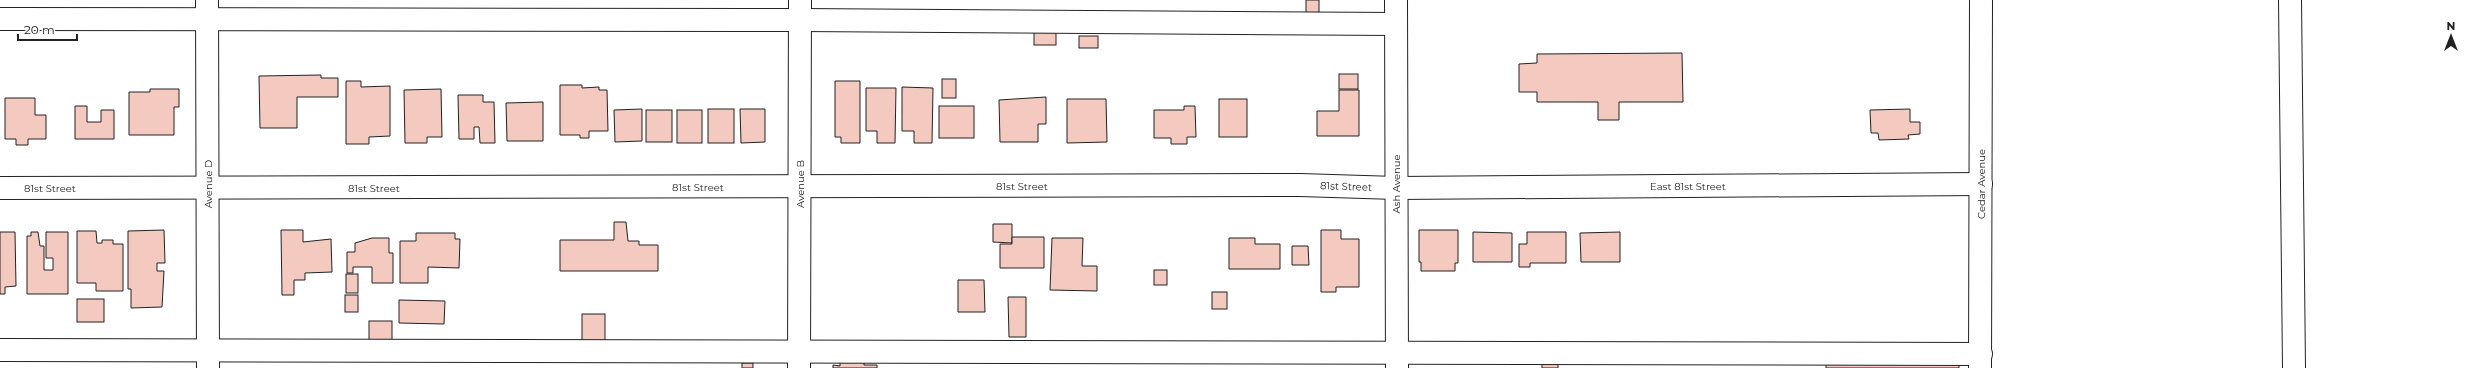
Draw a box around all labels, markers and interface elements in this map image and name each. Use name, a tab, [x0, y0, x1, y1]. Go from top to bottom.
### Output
scale bar	[18, 16, 77, 42]
north arrow	[2431, 16, 2471, 56]
text: N	[2447, 19, 2455, 33]
text: 20 m	[24, 22, 55, 37]
street label: Cedar Avenue	[1975, 149, 1988, 219]
street label: Ash Avenue	[1390, 154, 1403, 214]
street label: Avenue D	[202, 160, 215, 208]
street label: Avenue B	[794, 160, 807, 208]
street label: 81st Street	[1320, 179, 1372, 194]
street label: 81st Street	[996, 180, 1048, 193]
street label: East 81st Street	[1650, 180, 1726, 193]
street label: 81st Street	[672, 181, 724, 194]
street label: 81st Street	[24, 182, 76, 195]
street label: 81st Street	[348, 182, 400, 195]

